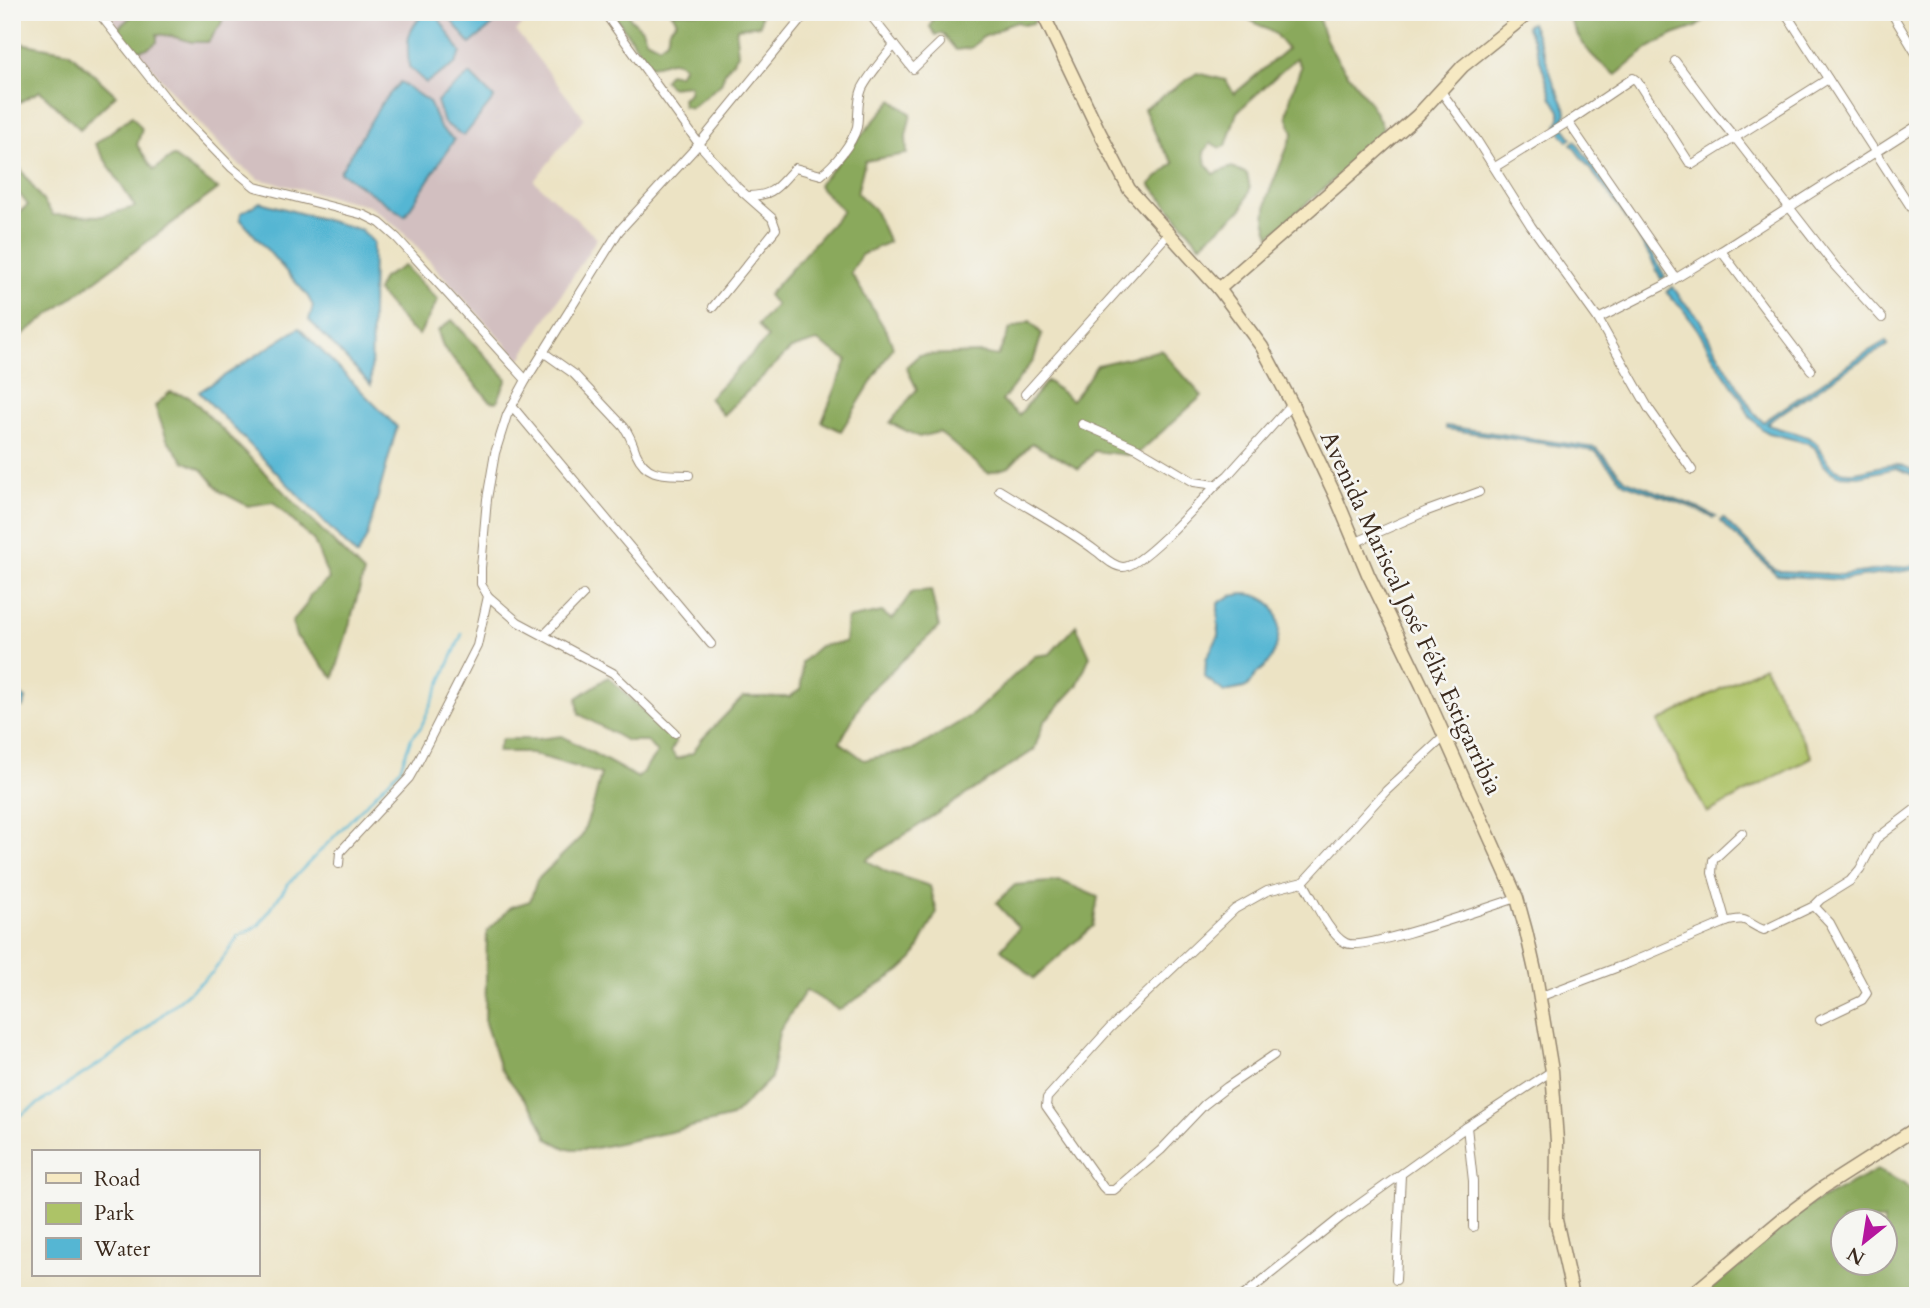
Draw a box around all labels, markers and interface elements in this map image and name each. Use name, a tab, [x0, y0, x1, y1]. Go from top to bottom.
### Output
street label: Avenida Mariscal José Félix Estigarribia	[1312, 426, 1510, 801]
legend	[32, 1150, 259, 1276]
text: Road	[94, 1165, 140, 1194]
text: Park	[94, 1199, 135, 1228]
north arrow	[1828, 1206, 1898, 1276]
text: Water	[93, 1235, 150, 1264]
text: N	[1842, 1240, 1870, 1271]

